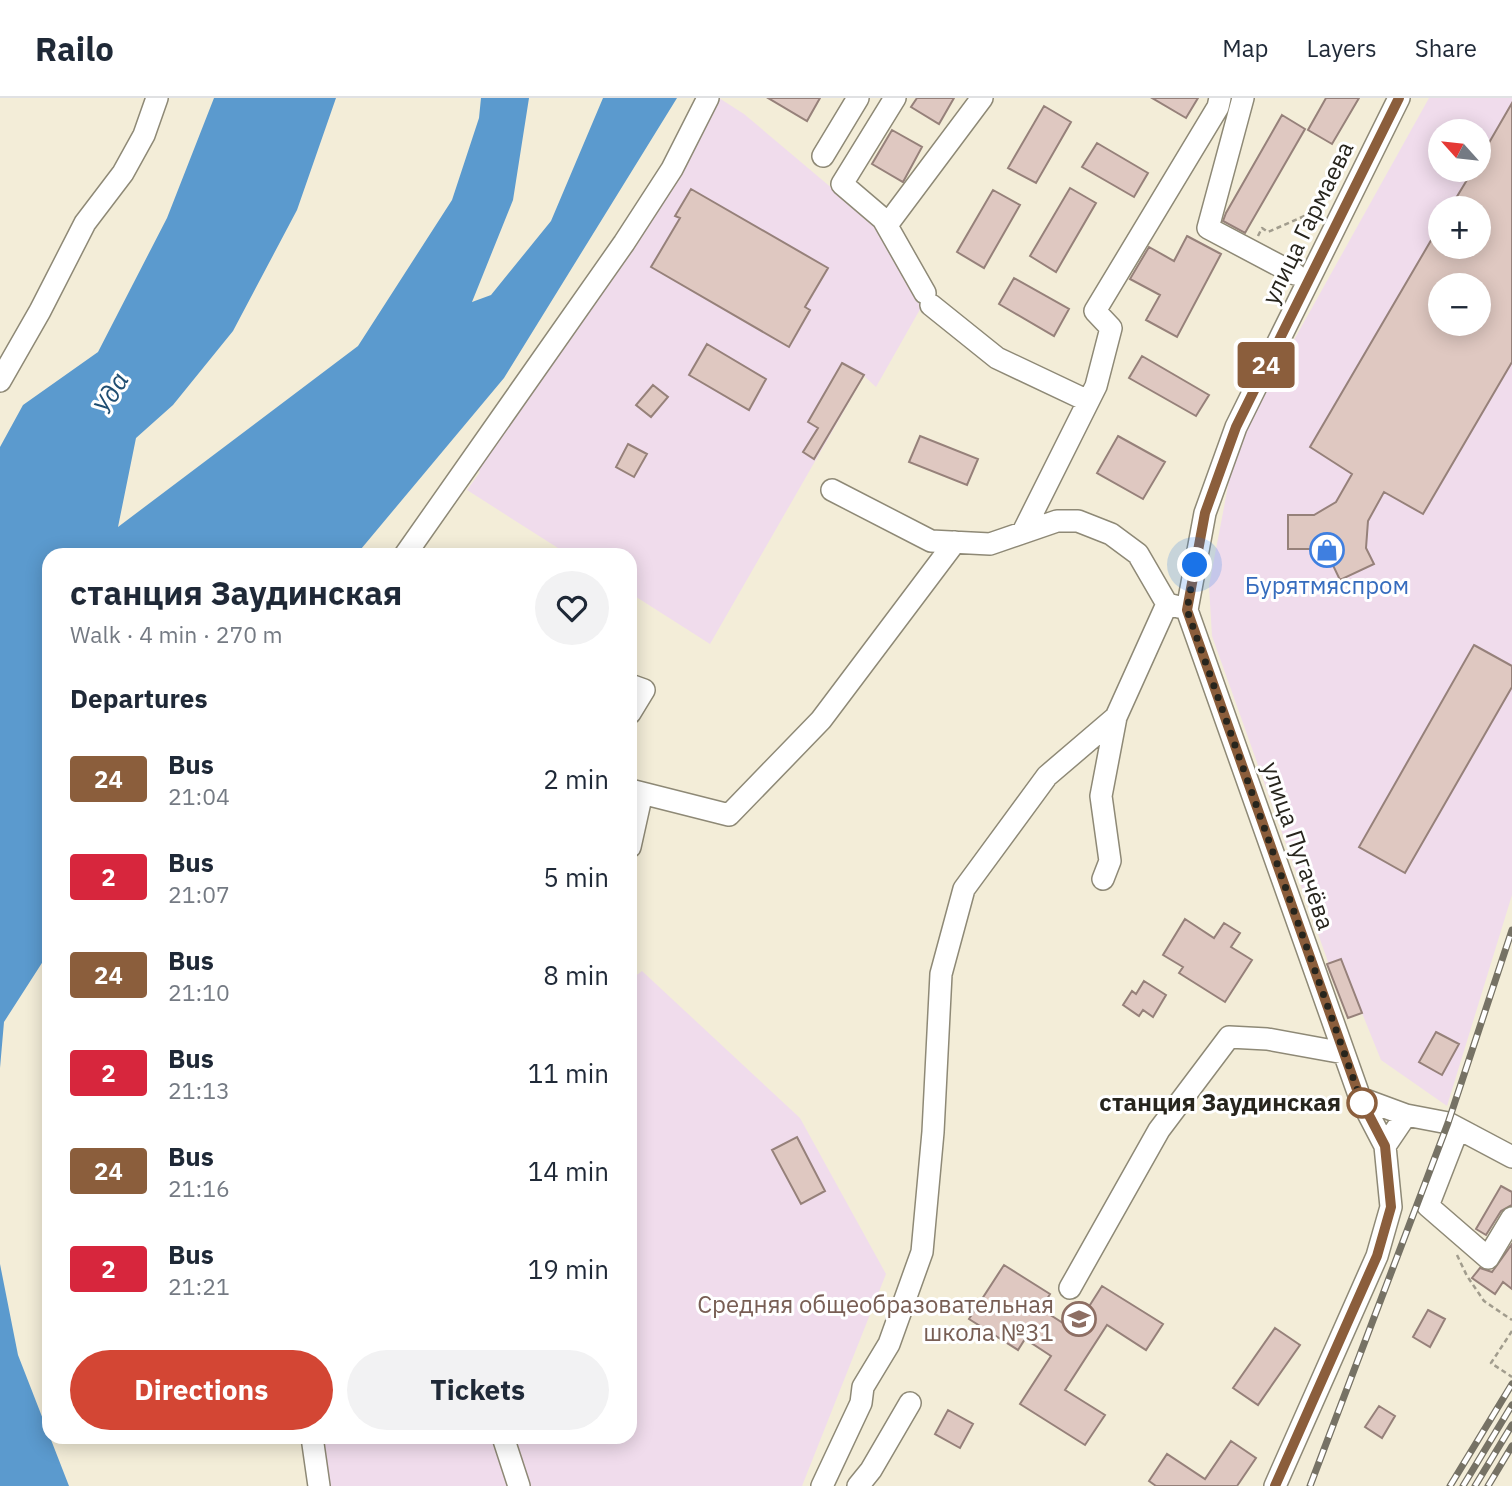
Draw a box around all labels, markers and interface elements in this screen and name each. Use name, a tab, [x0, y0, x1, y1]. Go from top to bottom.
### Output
text: Railo	[35, 27, 114, 70]
text: Map	[1222, 32, 1269, 64]
text: Layers	[1307, 32, 1377, 64]
text: Share	[1415, 32, 1477, 64]
north arrow	[1428, 119, 1491, 182]
map controls	[1428, 119, 1491, 336]
street label: улица Гармаева	[1254, 136, 1360, 309]
button: +	[1428, 196, 1491, 259]
button: −	[1428, 273, 1491, 336]
line badge: 24	[1234, 342, 1298, 388]
text: 24	[1252, 349, 1280, 381]
water label: Уда	[85, 365, 136, 420]
shop icon: Бурятмяспром	[1308, 531, 1346, 569]
your location	[1177, 547, 1212, 582]
place label: Бурятмяспром	[1245, 569, 1409, 601]
text: станция Заудинская	[70, 571, 402, 614]
button: heart	[535, 571, 609, 645]
text: Walk · 4 min · 270 m	[70, 619, 283, 649]
text: Departures	[70, 681, 208, 715]
text: Bus	[168, 747, 214, 781]
street label: улица Пугачёва	[1255, 757, 1343, 934]
text: 2 min	[543, 762, 609, 796]
text: 24	[94, 763, 123, 795]
text: 21:04	[168, 781, 230, 811]
text: Bus	[168, 845, 214, 879]
text: 5 min	[543, 860, 609, 894]
text: 2	[101, 861, 116, 893]
text: 21:07	[168, 879, 230, 909]
text: Bus	[168, 943, 214, 977]
text: 8 min	[543, 958, 609, 992]
text: 24	[94, 959, 123, 991]
text: 21:10	[168, 977, 230, 1007]
text: Bus	[168, 1041, 214, 1075]
text: 11 min	[528, 1056, 609, 1090]
text: 2	[101, 1057, 116, 1089]
text: 21:13	[168, 1075, 230, 1105]
place label: станция Заудинская	[1099, 1086, 1341, 1118]
marker: станция Заудинская	[1347, 1088, 1377, 1118]
text: Bus	[168, 1139, 214, 1173]
text: 14 min	[528, 1154, 609, 1188]
text: 24	[94, 1155, 123, 1187]
text: 21:16	[168, 1173, 230, 1203]
text: Bus	[168, 1237, 214, 1271]
text: 19 min	[528, 1252, 609, 1286]
text: 2	[101, 1253, 116, 1285]
text: 21:21	[168, 1271, 230, 1301]
place label: Средняя общеобразовательная школа №31	[697, 1288, 1054, 1348]
school or university icon: Средняя общеобразовательная школа №31	[1060, 1300, 1098, 1338]
button: Directions	[70, 1350, 333, 1430]
button: Tickets	[347, 1350, 609, 1430]

